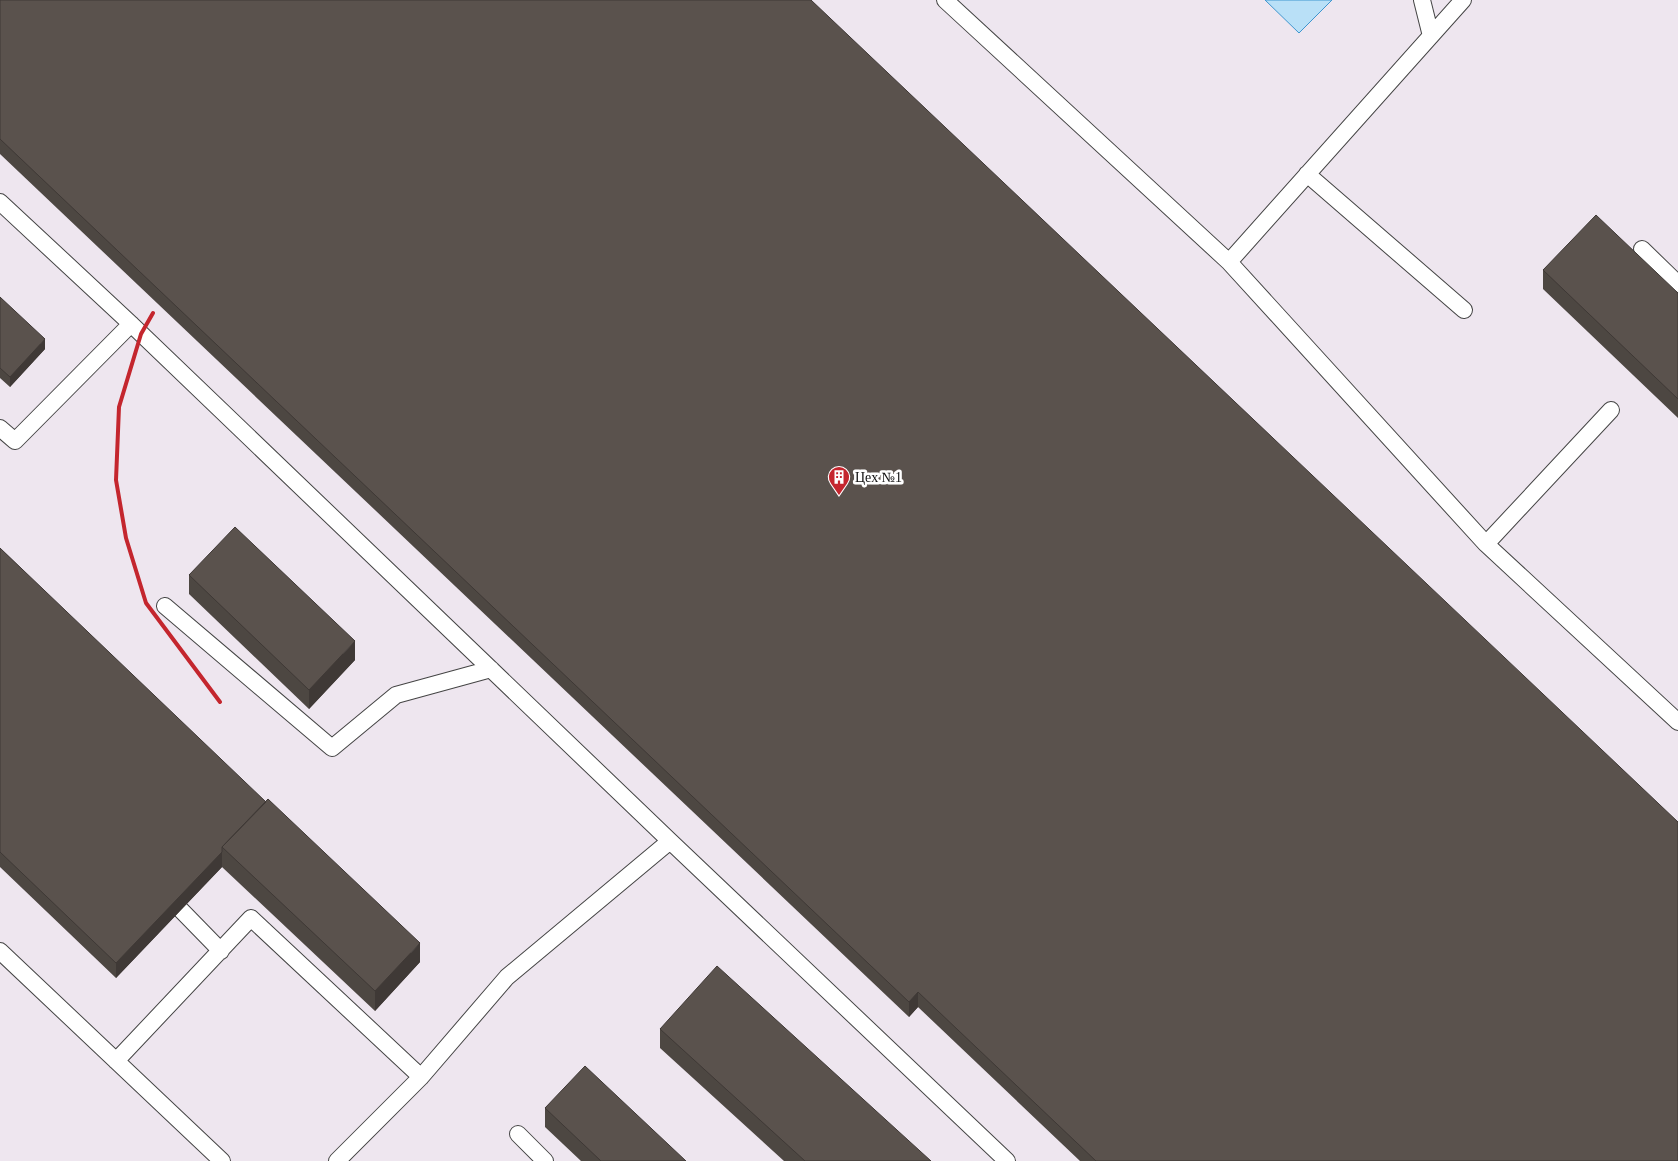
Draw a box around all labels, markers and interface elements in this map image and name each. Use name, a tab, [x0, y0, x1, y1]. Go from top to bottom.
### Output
building icon: Цех №1	[827, 465, 851, 496]
place label: Цех №1	[855, 470, 902, 485]

